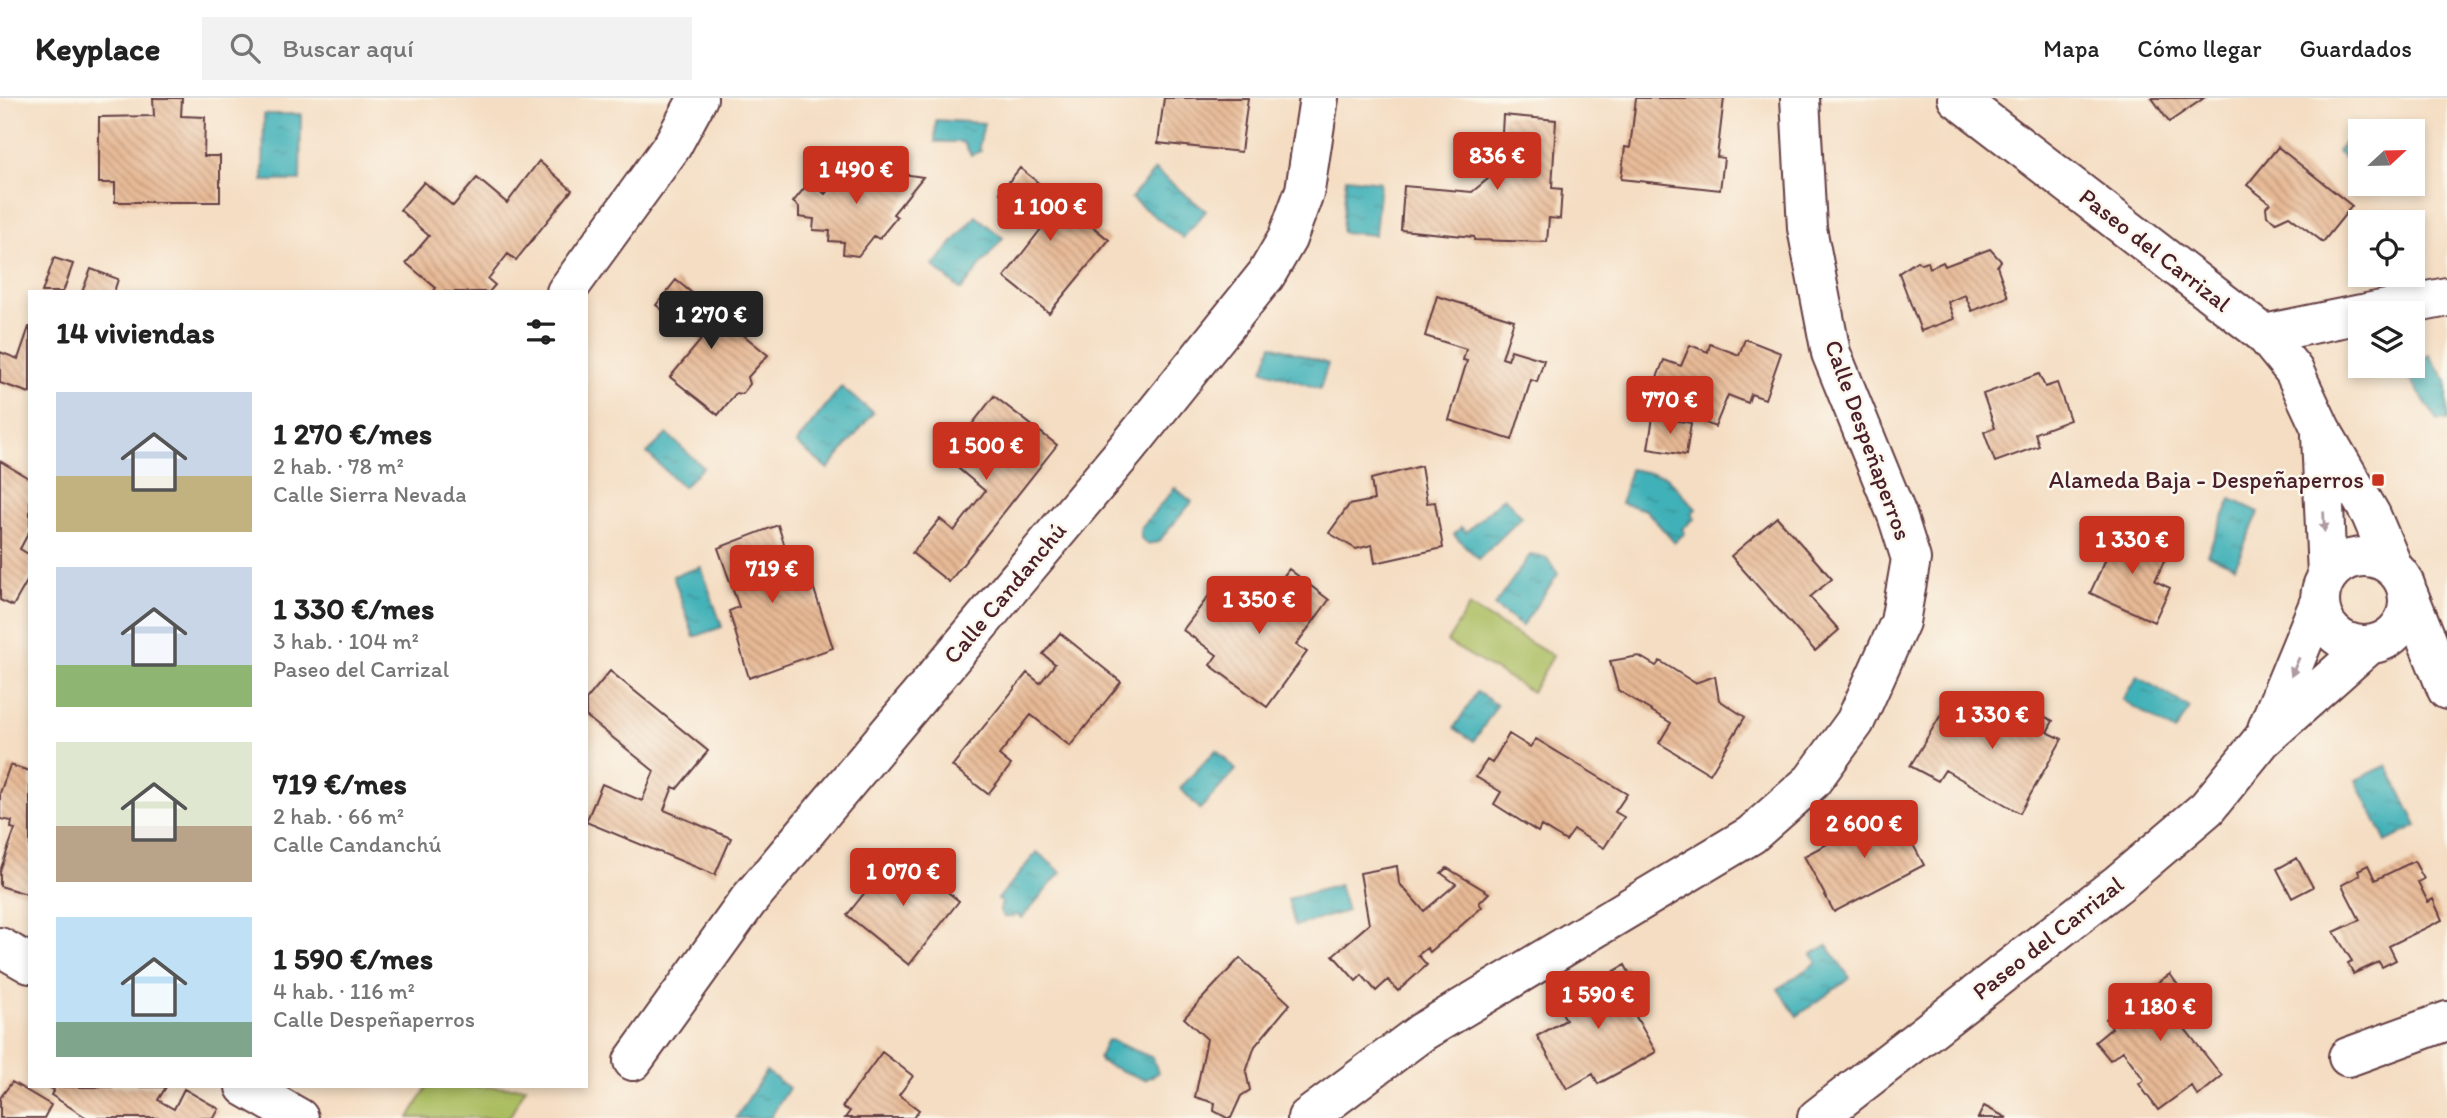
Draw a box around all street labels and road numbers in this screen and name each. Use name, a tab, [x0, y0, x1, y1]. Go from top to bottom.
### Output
street label: Paseo del Carrizal	[2074, 182, 2237, 318]
street label: Calle Despeñaperros	[1819, 336, 1918, 544]
street label: Calle Candanchú	[937, 516, 1072, 669]
street label: Paseo del Carrizal	[1966, 869, 2129, 1006]

